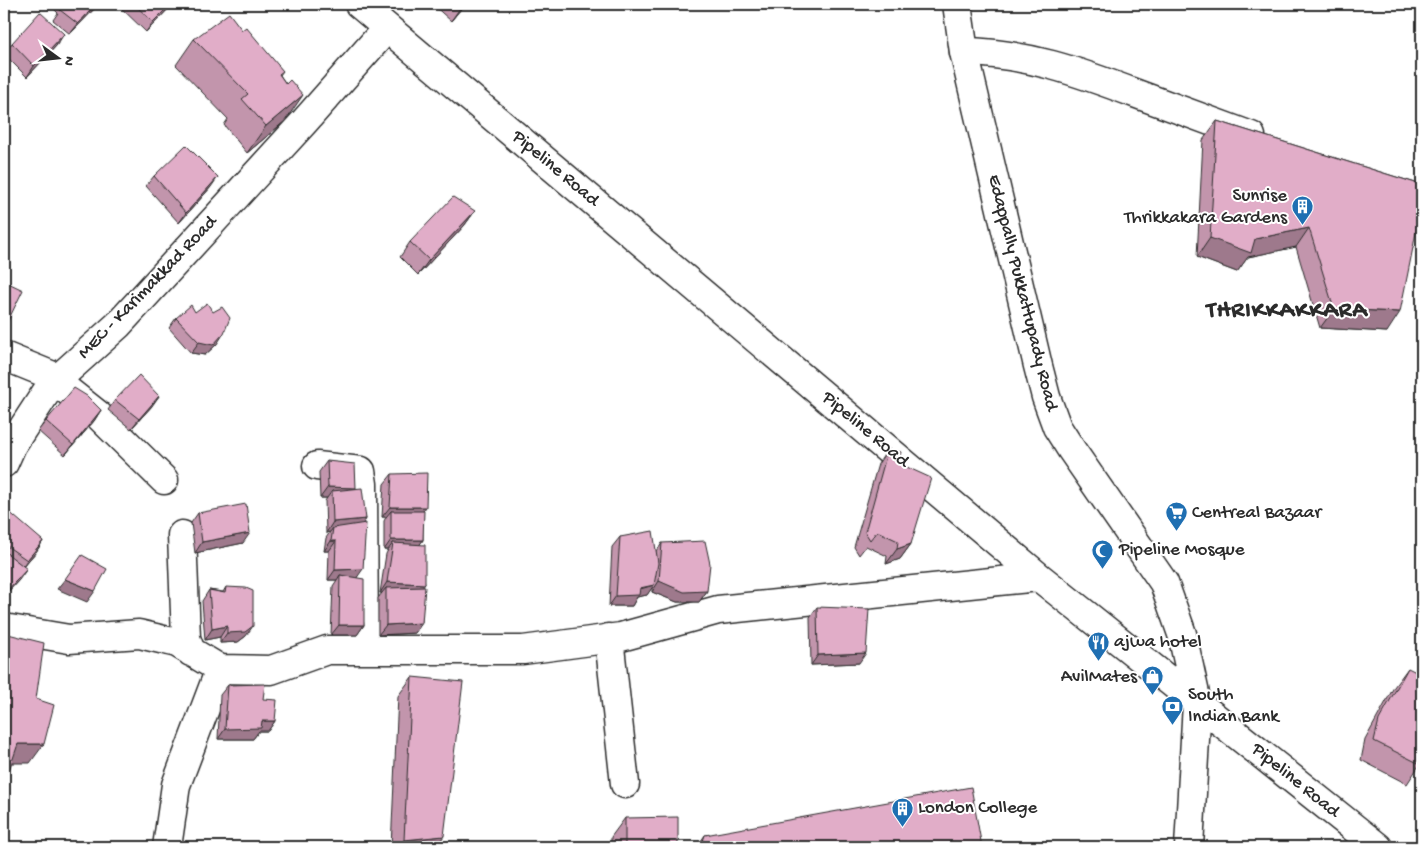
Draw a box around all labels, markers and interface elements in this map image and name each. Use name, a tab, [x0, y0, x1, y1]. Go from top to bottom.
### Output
north arrow	[32, 32, 82, 82]
text: N	[59, 54, 78, 67]
street label: Pipeline Road	[506, 125, 605, 213]
street label: Edappally Pukkattupady Road	[981, 172, 1063, 415]
place label: Sunrise Thrikkakara Gardens	[1123, 185, 1288, 230]
building icon: Sunrise Thrikkakara Gardens	[1291, 195, 1315, 226]
street label: MEC - Karimakkad Road	[73, 210, 224, 365]
district label: THRIKKAKKARA	[1204, 297, 1368, 326]
street label: Pipeline Road	[816, 386, 915, 474]
supermarket icon: Centreal Bazaar	[1164, 501, 1188, 532]
place label: Centreal Bazaar	[1192, 502, 1323, 525]
mosque icon: Pipeline Mosque	[1091, 538, 1115, 569]
place label: Pipeline Mosque	[1118, 539, 1245, 562]
restaurant icon: ajwa hotel	[1086, 630, 1110, 661]
place label: ajwa hotel	[1114, 631, 1202, 654]
shop icon: AvilMates	[1141, 665, 1165, 696]
place label: AvilMates	[1061, 666, 1138, 689]
place label: South Indian Bank	[1188, 684, 1280, 729]
bank icon: South Indian Bank	[1160, 694, 1184, 725]
street label: Pipeline Road	[1245, 738, 1345, 825]
building icon: London College	[890, 796, 914, 827]
place label: London College	[918, 797, 1038, 820]

